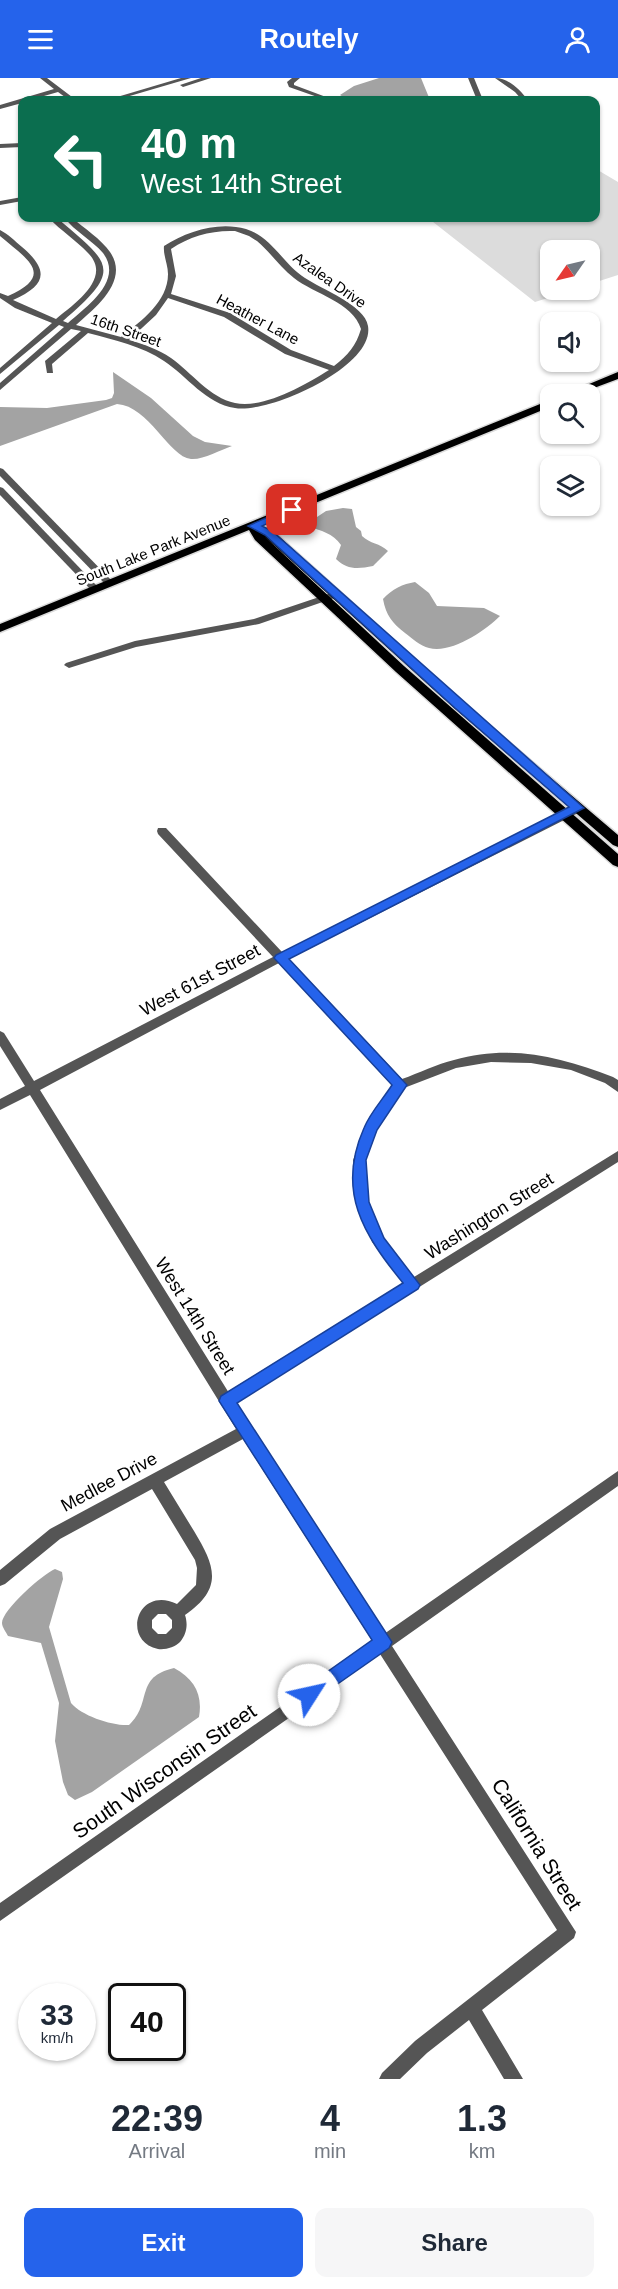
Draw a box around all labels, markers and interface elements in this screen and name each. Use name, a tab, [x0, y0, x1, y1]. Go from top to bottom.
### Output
icon: menu	[24, 23, 57, 56]
icon: person	[561, 23, 594, 56]
text: Routely	[259, 24, 359, 54]
icon: left	[42, 120, 120, 198]
text: 40 m	[141, 120, 237, 167]
text: West 14th Street	[141, 169, 342, 199]
north arrow	[540, 240, 600, 300]
map controls	[540, 240, 600, 516]
street label: Azalea Drive	[290, 249, 370, 311]
street label: Heather Lane	[214, 290, 302, 348]
street label: 16th Street	[89, 310, 164, 350]
button: sound	[540, 312, 600, 372]
button: search	[540, 384, 600, 444]
button: layers	[540, 456, 600, 516]
pin	[266, 484, 317, 535]
icon: arrive	[275, 493, 308, 526]
street label: South Lake Park Avenue	[73, 511, 233, 589]
street label: West 61st Street	[137, 940, 263, 1020]
street label: Washington Street	[421, 1168, 557, 1264]
street label: West 14th Street	[151, 1254, 239, 1378]
street label: Medlee Drive	[57, 1448, 161, 1516]
position arrow	[277, 1663, 341, 1727]
street label: South Wisconsin Street	[68, 1699, 260, 1843]
street label: California Street	[487, 1774, 587, 1914]
speed limit sign: 40	[108, 1983, 186, 2061]
text: 33	[40, 1998, 74, 2031]
text: km/h	[41, 2029, 73, 2046]
text: 22:39	[111, 2098, 203, 2139]
text: 4	[320, 2098, 340, 2139]
text: 1.3	[457, 2098, 507, 2139]
text: Arrival	[129, 2140, 185, 2162]
text: min	[314, 2140, 346, 2162]
text: km	[469, 2140, 495, 2162]
button: Exit	[24, 2208, 303, 2277]
button: Share	[315, 2208, 594, 2277]

